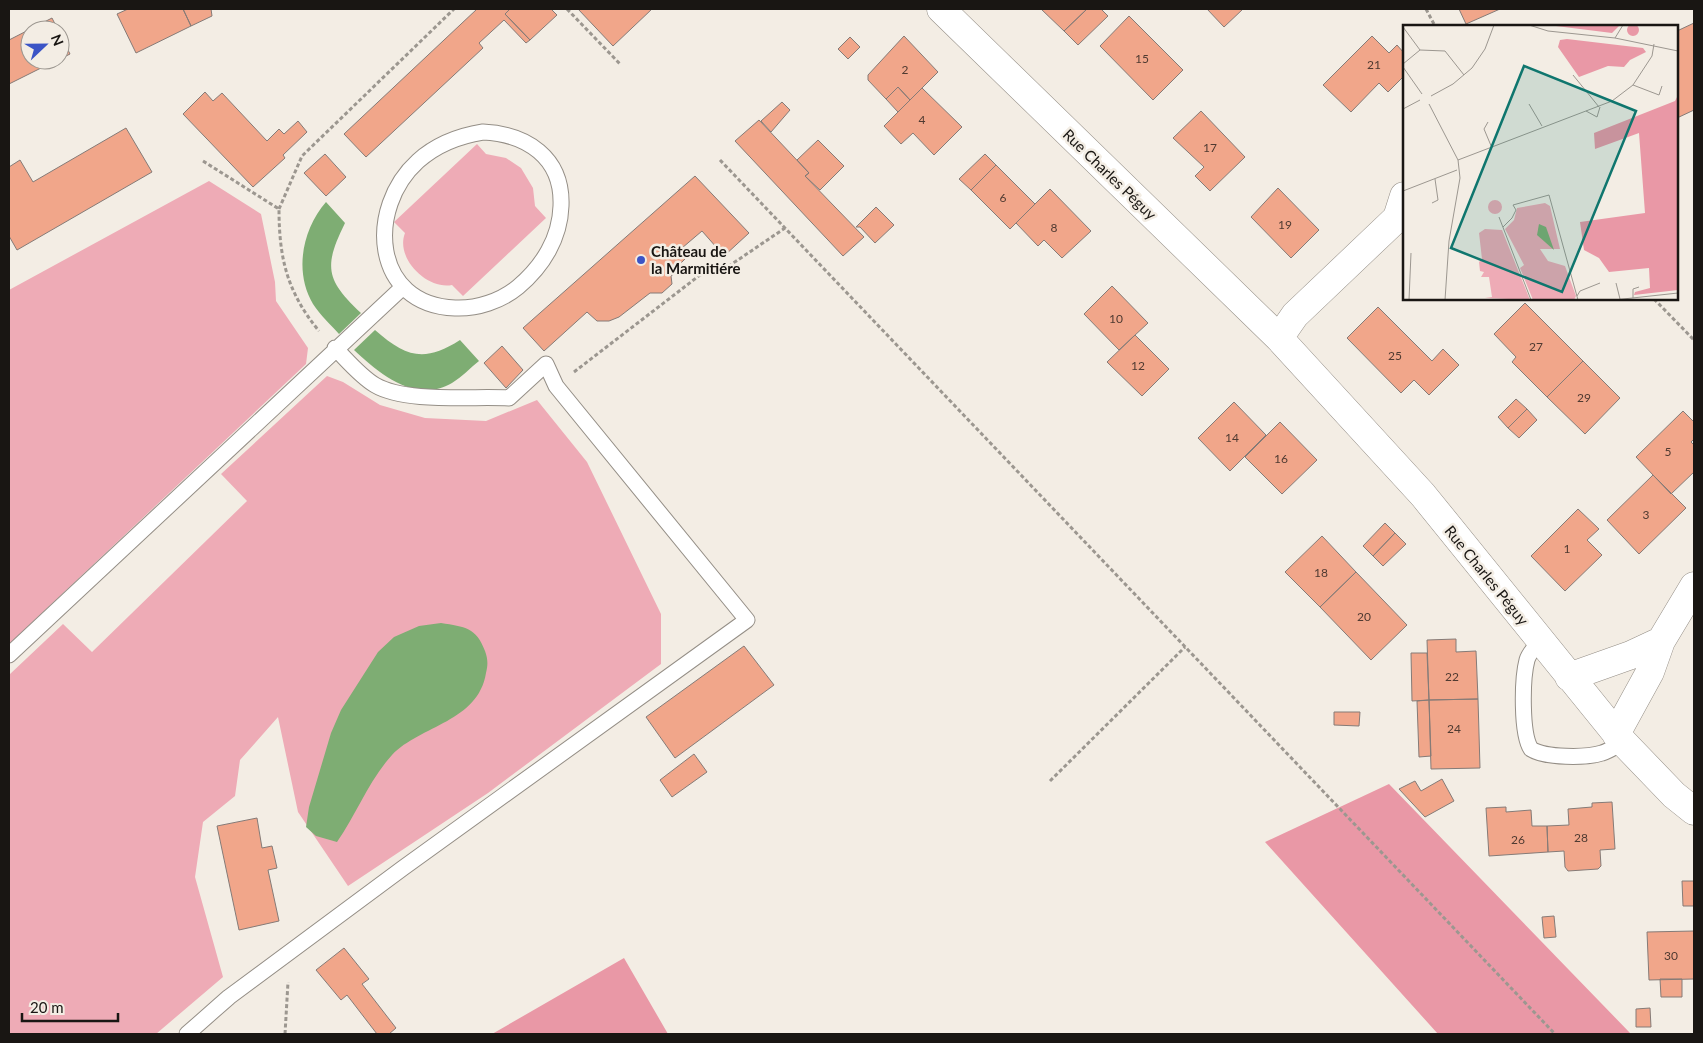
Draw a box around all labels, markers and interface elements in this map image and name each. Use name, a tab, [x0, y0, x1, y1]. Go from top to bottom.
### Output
north arrow	[20, 20, 70, 70]
inset map	[1403, 25, 1678, 300]
text: N	[48, 32, 67, 48]
house number: 15	[1135, 51, 1149, 66]
house number: 21	[1367, 57, 1381, 72]
house number: 2	[902, 62, 909, 77]
house number: 4	[919, 112, 926, 127]
street label: Rue Charles Péguy	[1060, 125, 1161, 223]
house number: 17	[1203, 140, 1217, 155]
house number: 6	[1000, 190, 1007, 205]
house number: 19	[1278, 217, 1292, 232]
house number: 8	[1051, 220, 1058, 235]
place label: Château de la Marmitiére	[651, 242, 741, 277]
marker: Château de la Marmitiére	[635, 254, 647, 266]
house number: 10	[1109, 311, 1123, 326]
house number: 27	[1529, 339, 1543, 354]
house number: 25	[1388, 348, 1402, 363]
house number: 12	[1131, 358, 1145, 373]
house number: 29	[1577, 390, 1591, 405]
house number: 14	[1225, 430, 1239, 445]
house number: 5	[1665, 444, 1672, 459]
house number: 16	[1274, 451, 1288, 466]
house number: 3	[1643, 507, 1650, 522]
street label: Rue Charles Péguy	[1441, 522, 1533, 629]
house number: 1	[1564, 541, 1571, 556]
house number: 18	[1314, 565, 1328, 580]
house number: 20	[1357, 609, 1371, 624]
house number: 22	[1445, 669, 1459, 684]
house number: 24	[1447, 721, 1461, 736]
house number: 28	[1574, 830, 1588, 845]
house number: 26	[1511, 832, 1525, 847]
house number: 30	[1664, 948, 1678, 963]
scale bar	[22, 990, 119, 1022]
text: 20 m	[30, 998, 64, 1016]

